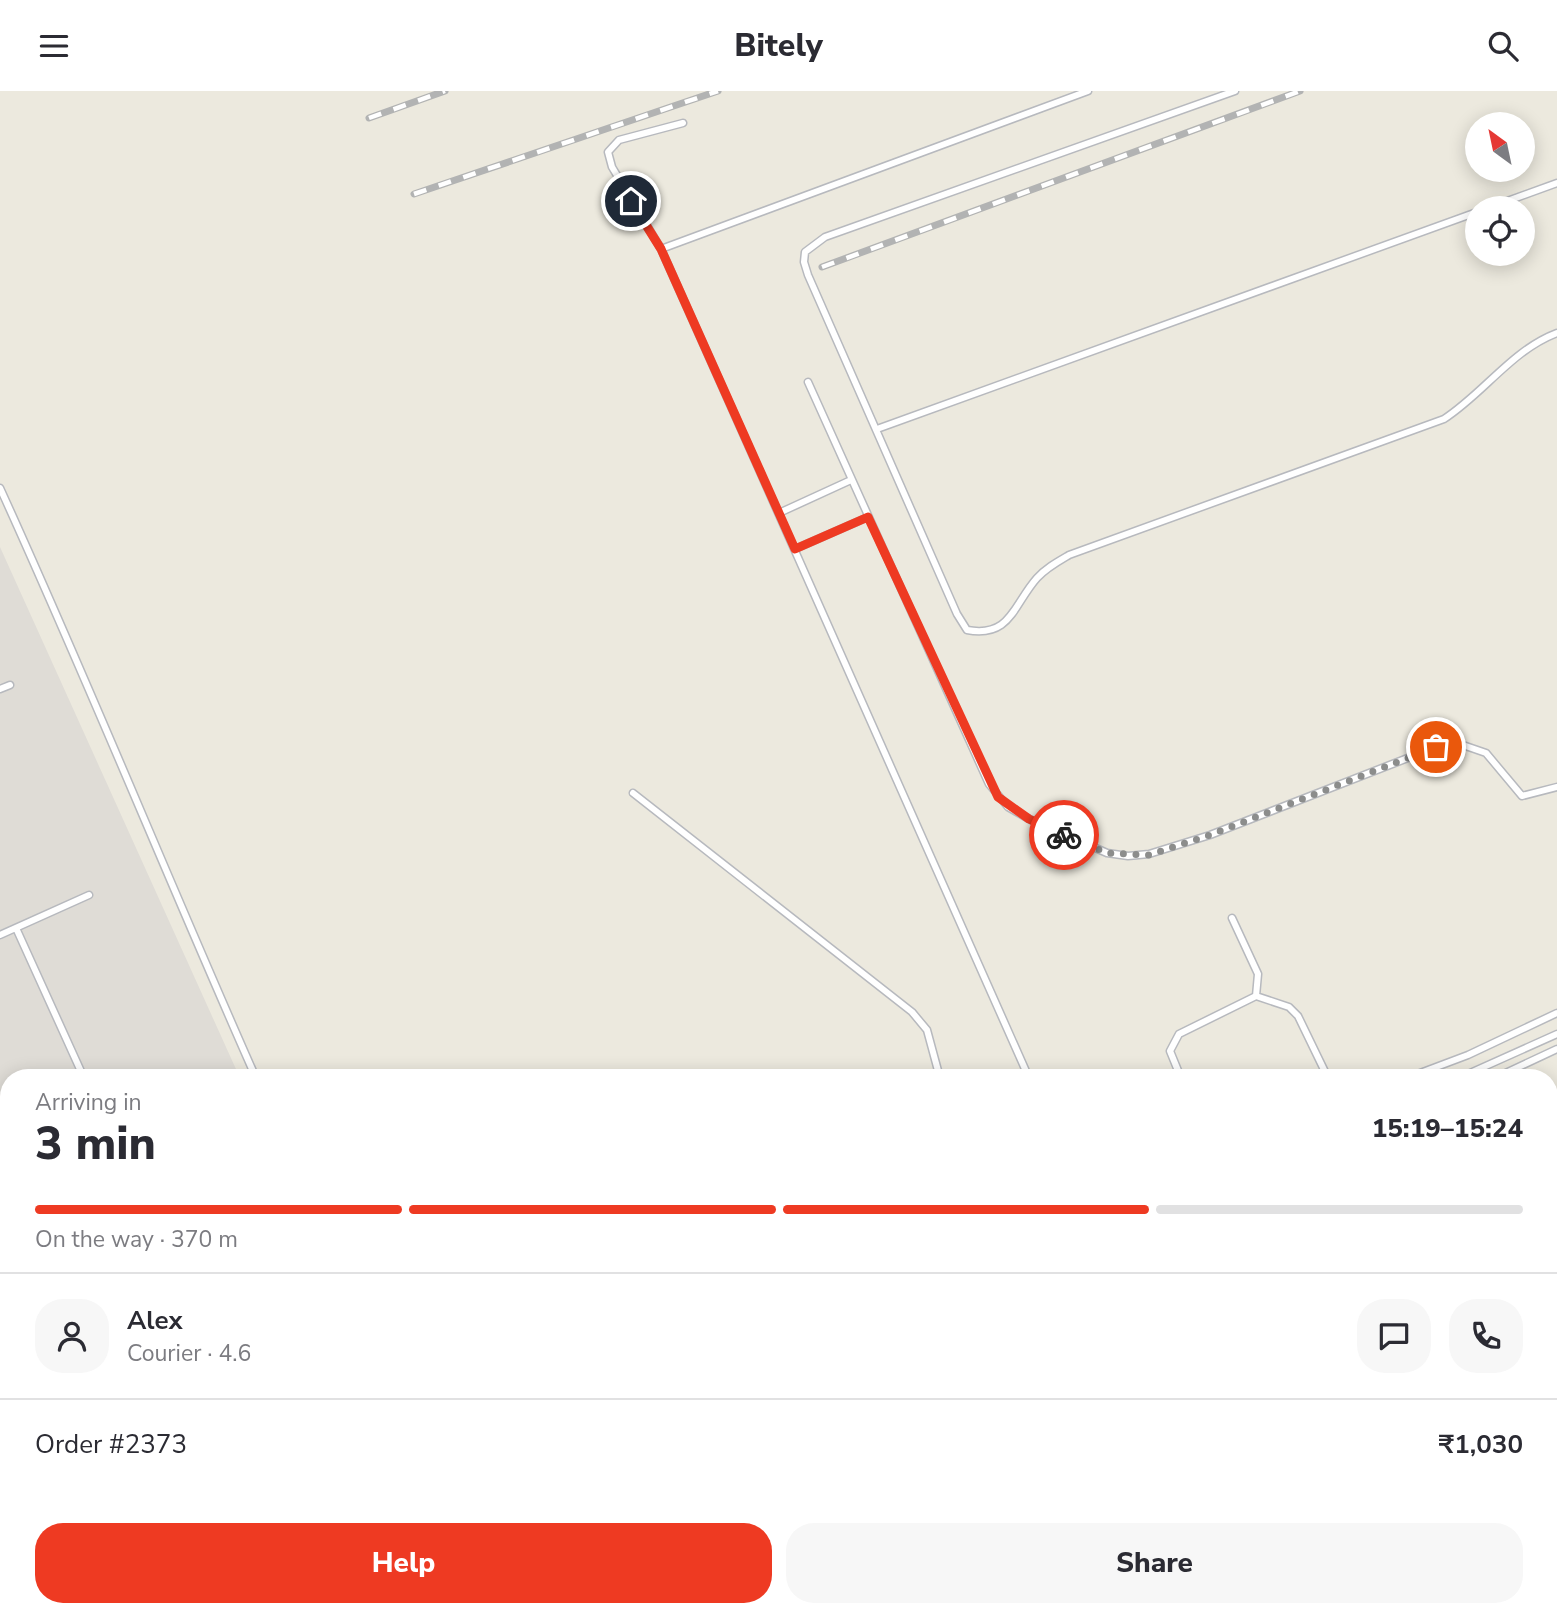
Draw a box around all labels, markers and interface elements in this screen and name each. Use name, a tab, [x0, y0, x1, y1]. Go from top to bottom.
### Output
text: Bitely	[734, 24, 823, 67]
icon: menu	[35, 27, 73, 65]
icon: search	[1484, 27, 1522, 65]
north arrow	[1465, 112, 1535, 182]
map controls	[1465, 112, 1535, 266]
pin	[601, 171, 661, 231]
icon: home	[612, 182, 650, 220]
button: locate	[1465, 196, 1535, 266]
pin	[1406, 717, 1466, 777]
icon: bag	[1417, 728, 1455, 766]
courier	[1029, 800, 1099, 870]
icon: bike	[1045, 816, 1083, 854]
text: Arriving in	[35, 1087, 142, 1118]
text: 15:19–15:24	[1372, 1111, 1523, 1146]
text: 3 min	[35, 1112, 156, 1175]
text: On the way · 370 m	[35, 1224, 238, 1255]
button: person	[35, 1299, 109, 1373]
button: chat	[1357, 1299, 1431, 1373]
button: phone	[1449, 1299, 1523, 1373]
text: Alex	[127, 1303, 183, 1338]
text: Courier · 4.6	[127, 1338, 251, 1369]
text: Order #2373	[35, 1427, 187, 1462]
text: ₹1,030	[1439, 1427, 1523, 1462]
button: Help	[35, 1523, 772, 1603]
button: Share	[786, 1523, 1523, 1603]

